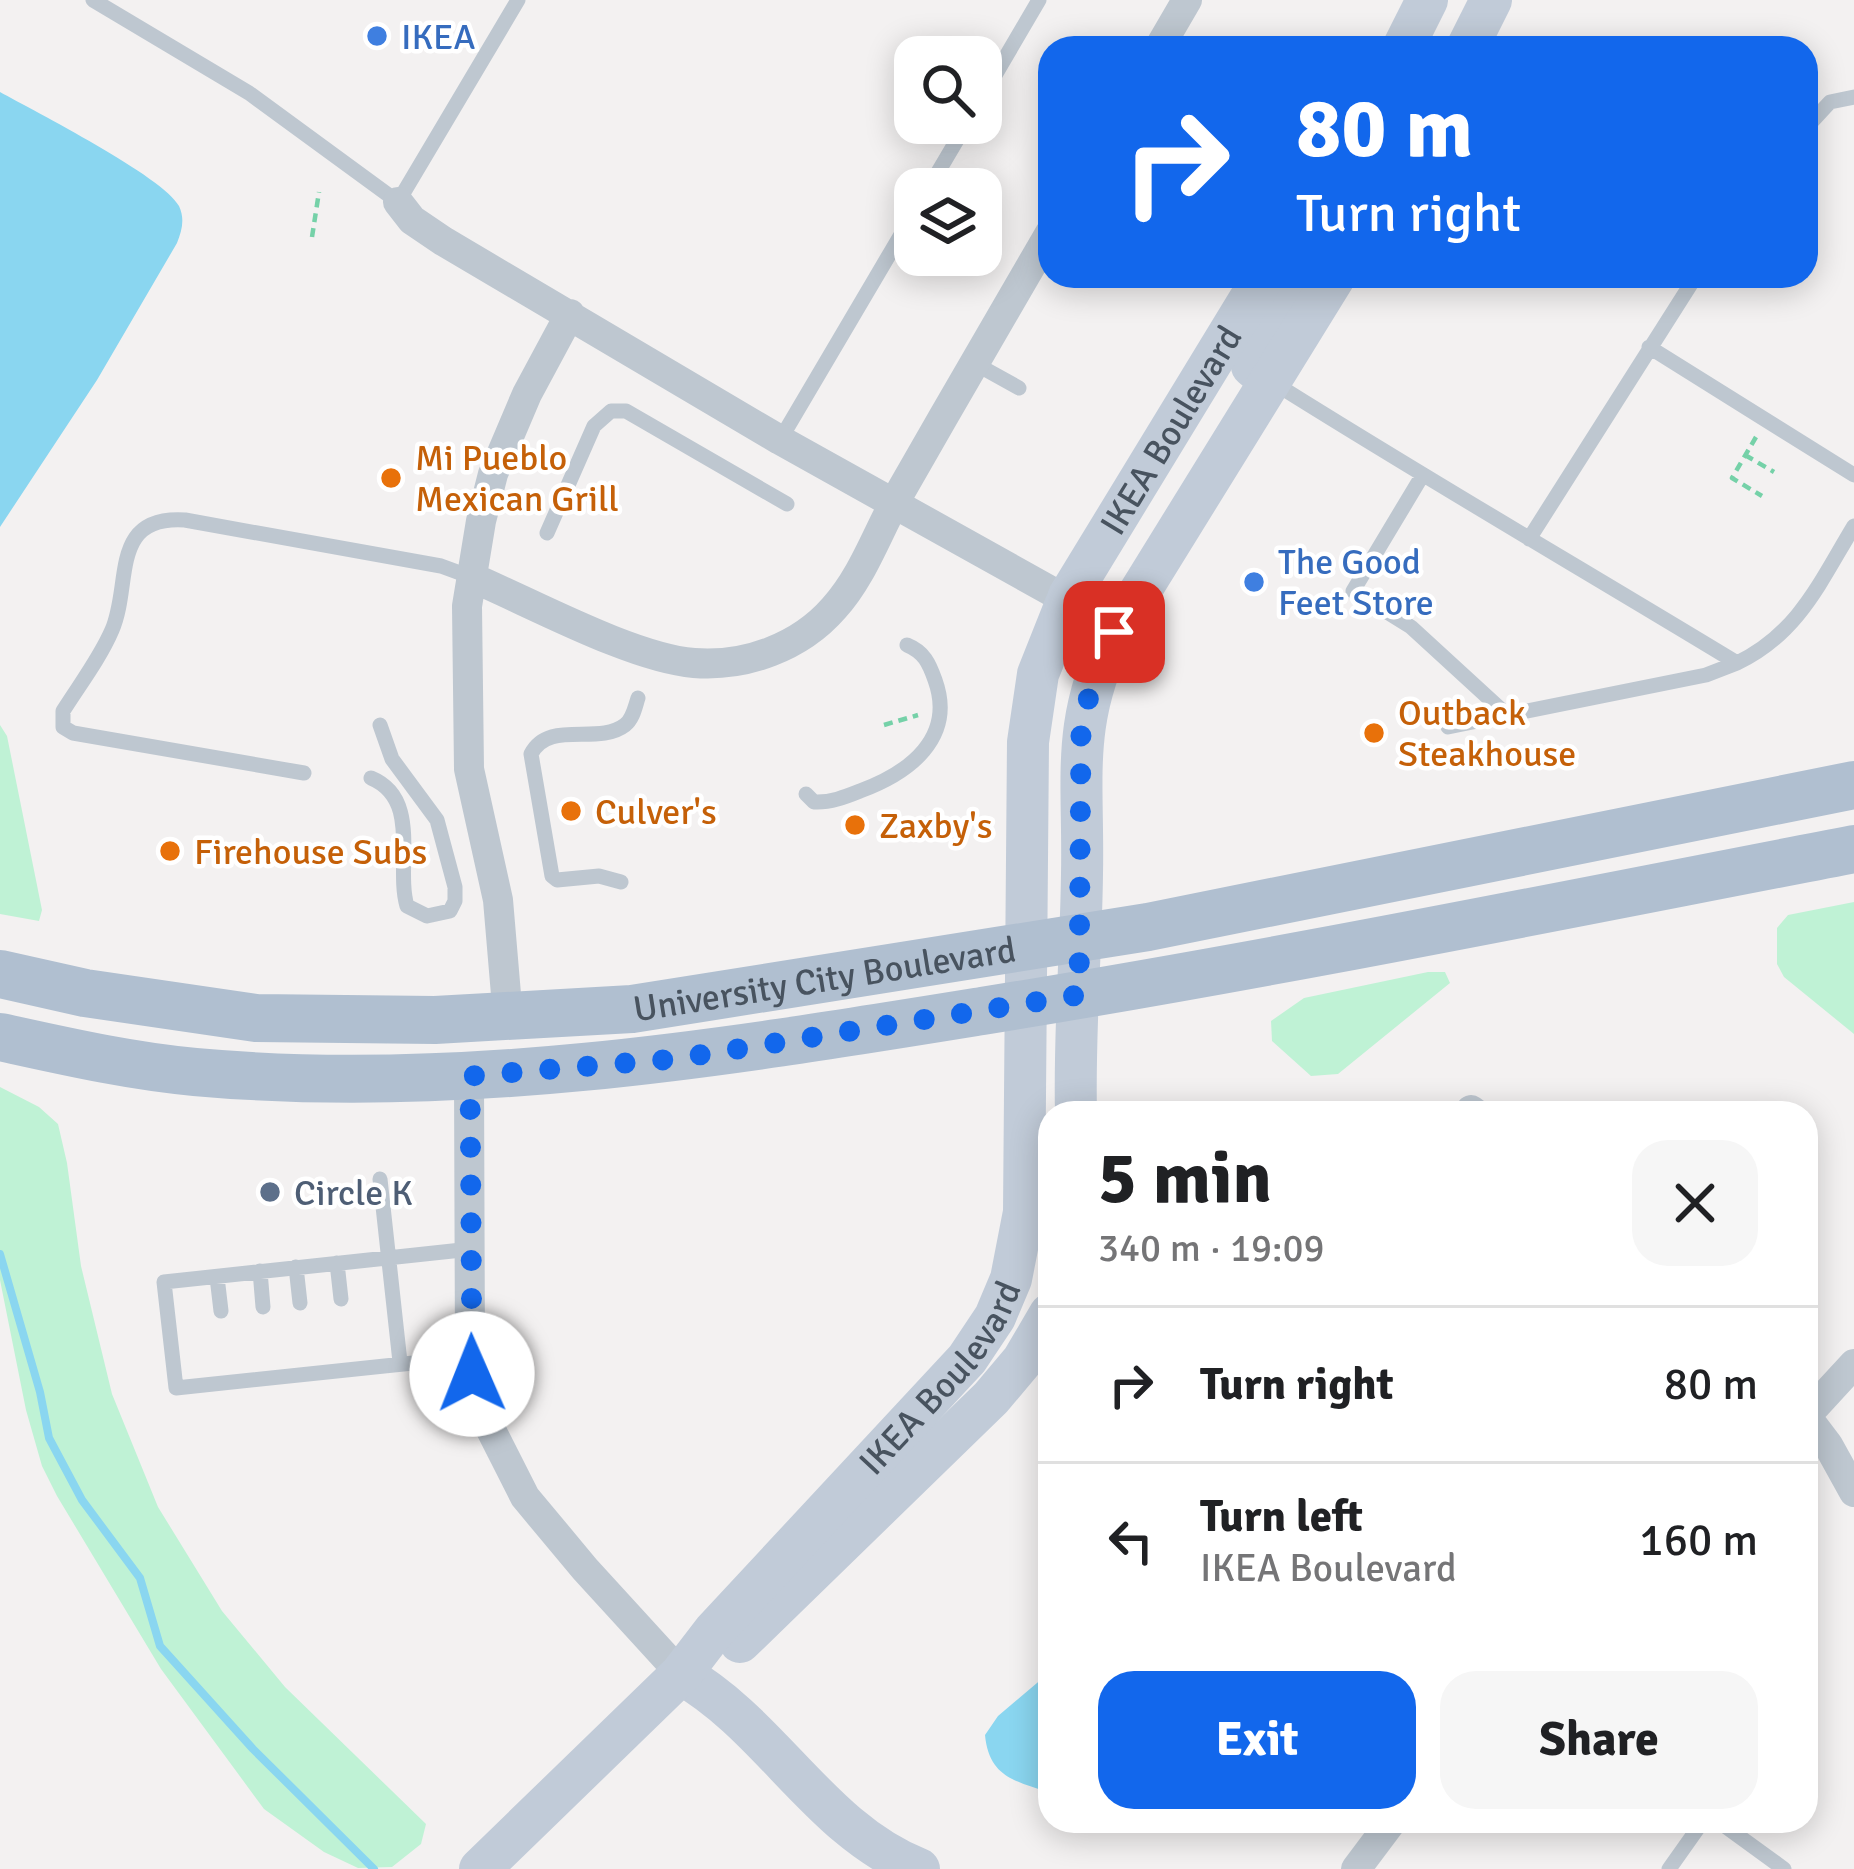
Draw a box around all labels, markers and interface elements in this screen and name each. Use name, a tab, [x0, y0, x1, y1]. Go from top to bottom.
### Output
place label: IKEA	[401, 15, 475, 60]
marker: IKEA	[364, 23, 390, 49]
map controls	[894, 36, 1002, 276]
button: search	[894, 36, 1002, 144]
text: 80 m	[1296, 77, 1473, 181]
icon: right	[1098, 84, 1254, 240]
button: layers	[894, 168, 1002, 276]
text: Turn right	[1296, 180, 1521, 247]
street label: IKEA Boulevard	[1091, 318, 1252, 543]
place label: Mi Pueblo Mexican Grill	[415, 436, 619, 522]
marker: Mi Pueblo Mexican Grill	[378, 465, 404, 491]
place label: The Good Feet Store	[1278, 540, 1434, 626]
marker: The Good Feet Store	[1241, 569, 1267, 595]
pin	[1063, 581, 1165, 683]
icon: arrive	[1081, 599, 1147, 665]
place label: Outback Steakhouse	[1398, 691, 1576, 777]
marker: Outback Steakhouse	[1361, 720, 1387, 746]
place label: Culver's	[595, 790, 717, 835]
marker: Culver's	[558, 798, 584, 824]
place label: Zaxby's	[879, 804, 992, 849]
marker: Zaxby's	[842, 812, 868, 838]
place label: Firehouse Subs	[194, 830, 427, 875]
marker: Firehouse Subs	[157, 838, 183, 864]
street label: University City Boulevard	[630, 927, 1019, 1032]
text: 5 min	[1098, 1134, 1272, 1223]
button: close	[1632, 1140, 1758, 1266]
place label: Circle K	[294, 1171, 413, 1216]
marker: Circle K	[257, 1179, 283, 1205]
text: 340 m · 19:09	[1098, 1224, 1325, 1272]
street label: IKEA Boulevard	[850, 1274, 1032, 1485]
position arrow	[409, 1311, 535, 1437]
icon: right	[1098, 1352, 1164, 1418]
text: Turn right	[1200, 1357, 1394, 1412]
text: 80 m	[1664, 1357, 1758, 1412]
text: Turn left	[1200, 1489, 1363, 1544]
icon: left	[1098, 1508, 1164, 1574]
text: 160 m	[1639, 1513, 1758, 1568]
text: IKEA Boulevard	[1200, 1544, 1457, 1592]
button: Exit	[1098, 1671, 1416, 1809]
button: Share	[1440, 1671, 1758, 1809]

